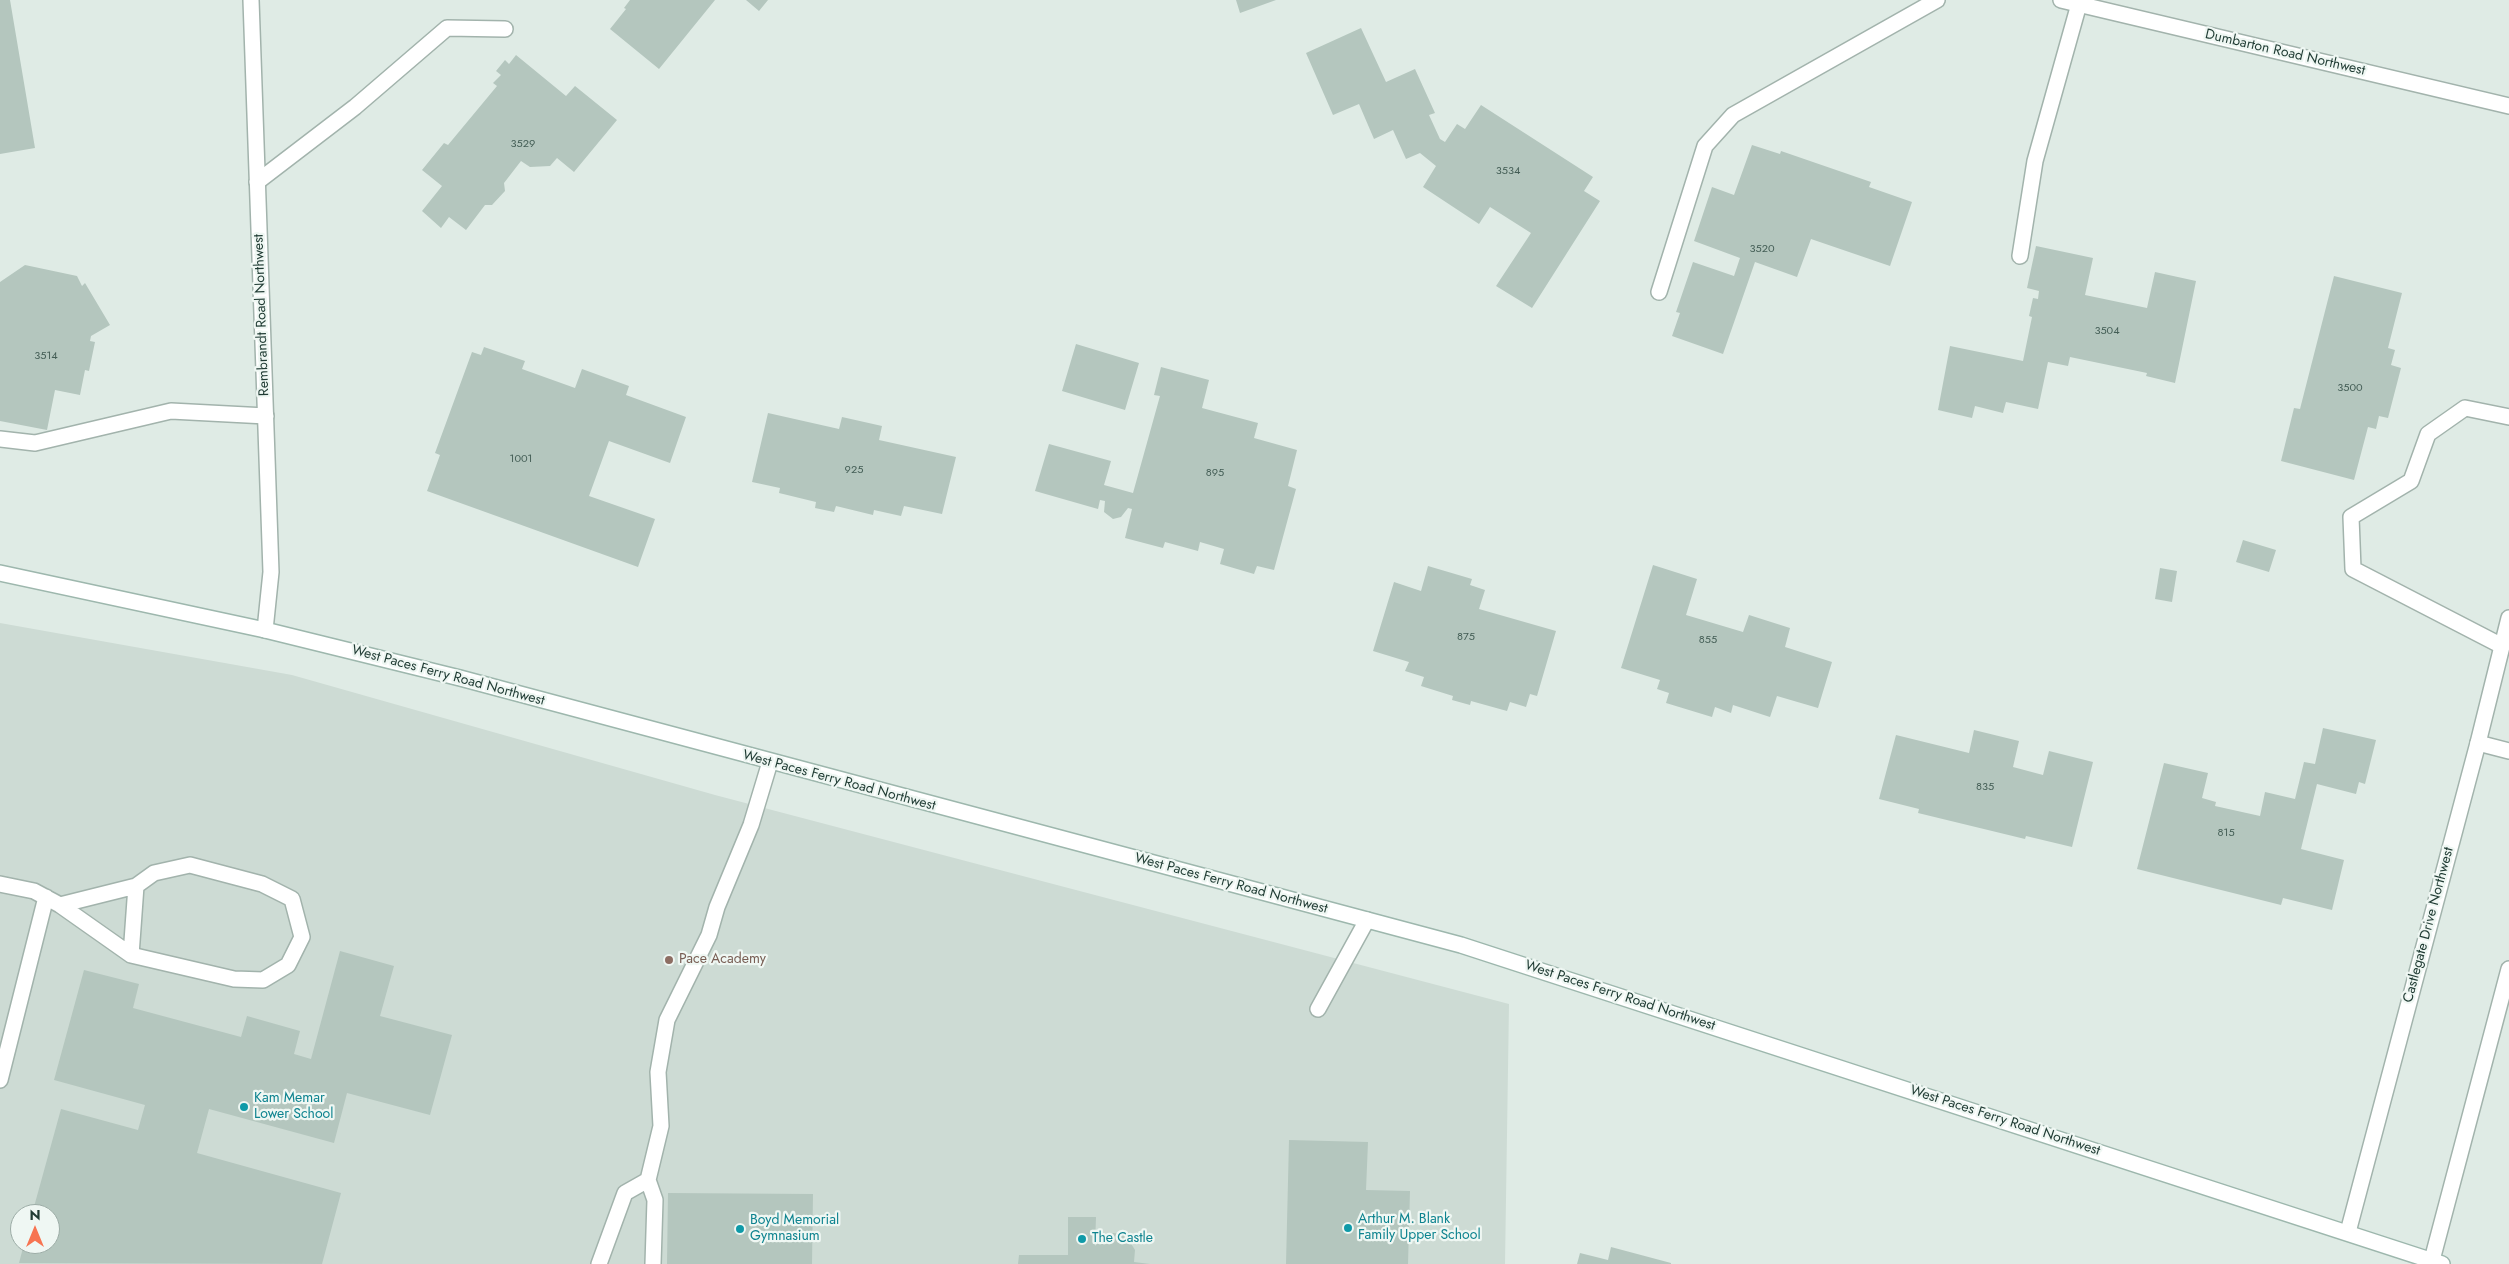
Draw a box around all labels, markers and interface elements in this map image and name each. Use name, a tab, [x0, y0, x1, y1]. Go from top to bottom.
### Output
street label: Dumbarton Road Northwest	[2203, 26, 2367, 80]
house number: 3529	[511, 137, 535, 151]
house number: 3534	[1496, 164, 1520, 178]
street label: Rembrandt Road Northwest	[251, 234, 273, 396]
house number: 3520	[1749, 242, 1775, 256]
house number: 3504	[2094, 324, 2120, 338]
house number: 3514	[34, 349, 58, 363]
house number: 3500	[2337, 381, 2363, 395]
house number: 1001	[509, 452, 533, 466]
house number: 925	[845, 463, 863, 477]
house number: 895	[1206, 466, 1224, 480]
house number: 875	[1457, 630, 1475, 644]
house number: 855	[1699, 633, 1717, 647]
street label: West Paces Ferry Road Northwest	[350, 642, 546, 710]
street label: West Paces Ferry Road Northwest	[741, 747, 937, 815]
house number: 835	[1976, 780, 1994, 794]
house number: 815	[2217, 826, 2235, 840]
street label: Castlegate Drive Northwest	[2400, 846, 2458, 1004]
street label: West Paces Ferry Road Northwest	[1133, 850, 1329, 918]
place label: Pace Academy	[679, 952, 766, 968]
marker: Pace Academy	[663, 954, 675, 966]
street label: West Paces Ferry Road Northwest	[1523, 957, 1717, 1035]
street label: West Paces Ferry Road Northwest	[1908, 1082, 2102, 1160]
place label: Kam Memar Lower School	[254, 1091, 333, 1124]
marker: Kam Memar Lower School	[238, 1101, 250, 1113]
north arrow	[10, 1204, 60, 1254]
text: N	[29, 1205, 41, 1225]
place label: Arthur M. Blank Family Upper School	[1358, 1212, 1481, 1244]
place label: Boyd Memorial Gymnasium	[750, 1213, 839, 1246]
marker: Arthur M. Blank Family Upper School	[1342, 1222, 1354, 1234]
marker: Boyd Memorial Gymnasium	[734, 1223, 746, 1235]
place label: The Castle	[1092, 1231, 1153, 1247]
marker: The Castle	[1076, 1233, 1088, 1245]

